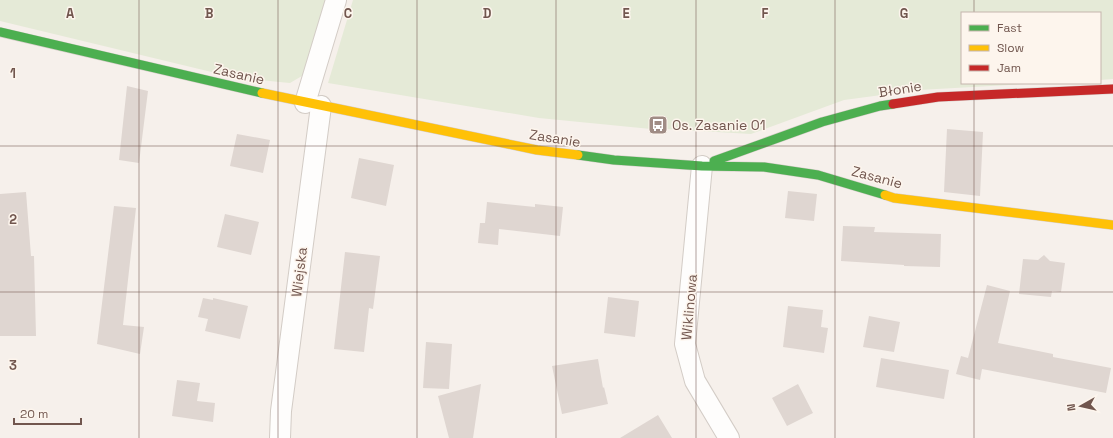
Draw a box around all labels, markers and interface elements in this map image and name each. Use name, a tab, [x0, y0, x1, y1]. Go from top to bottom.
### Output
text: A	[66, 5, 75, 22]
text: B	[205, 5, 214, 22]
text: C	[344, 5, 352, 22]
text: D	[483, 5, 492, 22]
text: E	[622, 5, 630, 22]
text: F	[762, 5, 769, 22]
text: G	[900, 5, 908, 22]
legend	[961, 12, 1101, 84]
text: Fast	[997, 20, 1022, 36]
text: Slow	[997, 40, 1024, 56]
street label: Zasanie	[212, 59, 266, 89]
text: Jam	[997, 60, 1021, 76]
text: 1	[10, 65, 16, 82]
street label: Błonie	[877, 77, 923, 101]
bus stop icon: Os. Zasanie 01	[647, 114, 669, 136]
place label: Os. Zasanie 01	[672, 116, 766, 134]
street label: Zasanie	[528, 125, 582, 151]
street label: Zasanie	[850, 162, 904, 192]
text: 2	[9, 211, 17, 228]
street label: Wiejska	[287, 246, 311, 298]
street label: Wiklinowa	[677, 273, 701, 341]
text: 3	[9, 357, 17, 374]
north arrow	[1061, 386, 1101, 426]
scale bar	[14, 400, 81, 426]
text: N	[1064, 403, 1079, 412]
text: 20 m	[20, 406, 48, 422]

